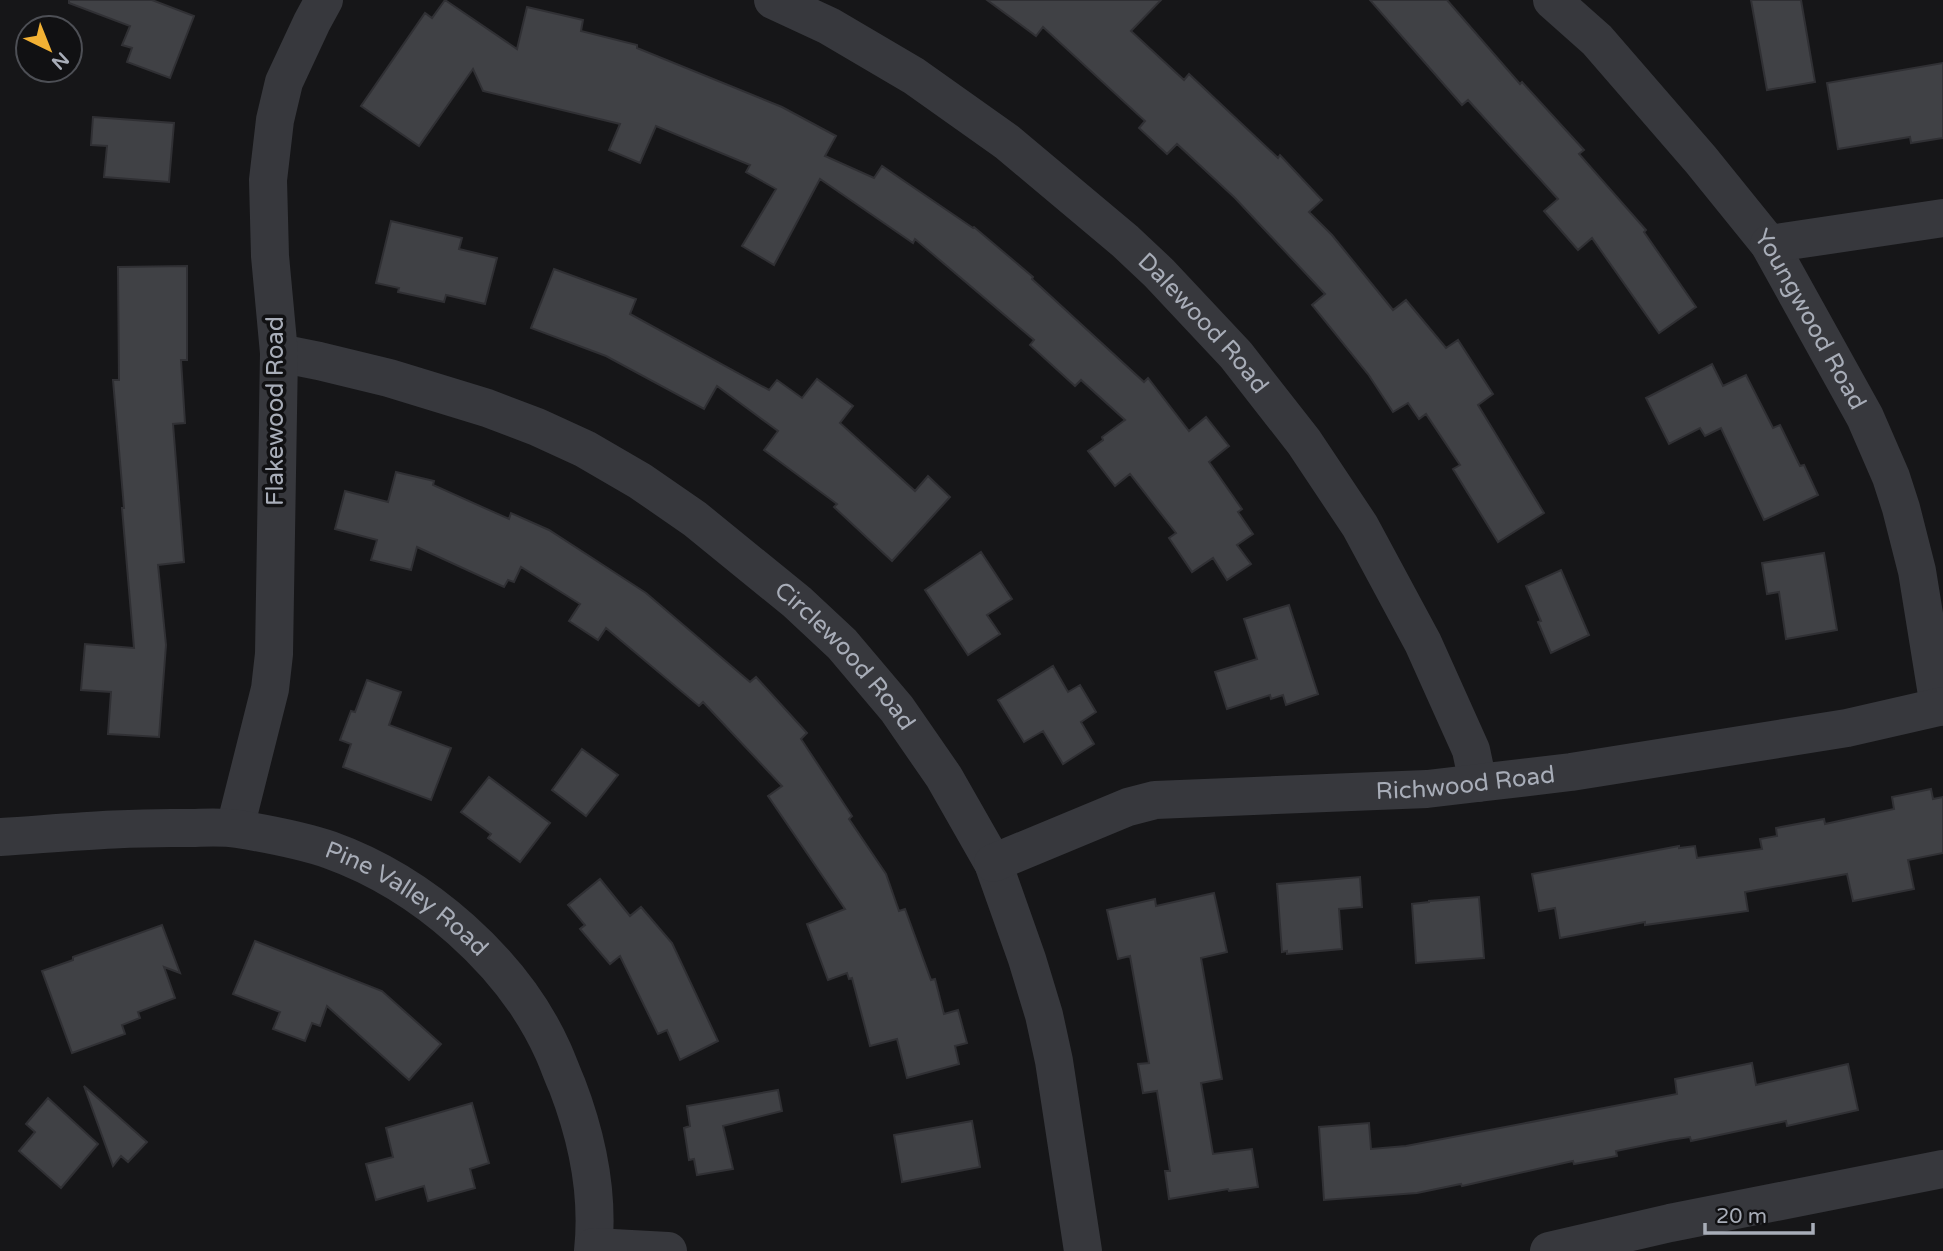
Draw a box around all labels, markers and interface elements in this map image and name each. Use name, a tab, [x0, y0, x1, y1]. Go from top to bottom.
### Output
north arrow	[14, 14, 84, 84]
text: N	[47, 47, 73, 74]
street label: Youngwood Road	[1748, 223, 1872, 415]
street label: Dalewood Road	[1132, 246, 1275, 399]
street label: Flakewood Road	[261, 316, 290, 506]
street label: Circlewood Road	[769, 575, 922, 736]
street label: Richwood Road	[1375, 760, 1557, 806]
street label: Pine Valley Road	[321, 835, 494, 962]
scale bar	[1705, 1192, 1814, 1236]
text: 20 m	[1716, 1204, 1767, 1229]

